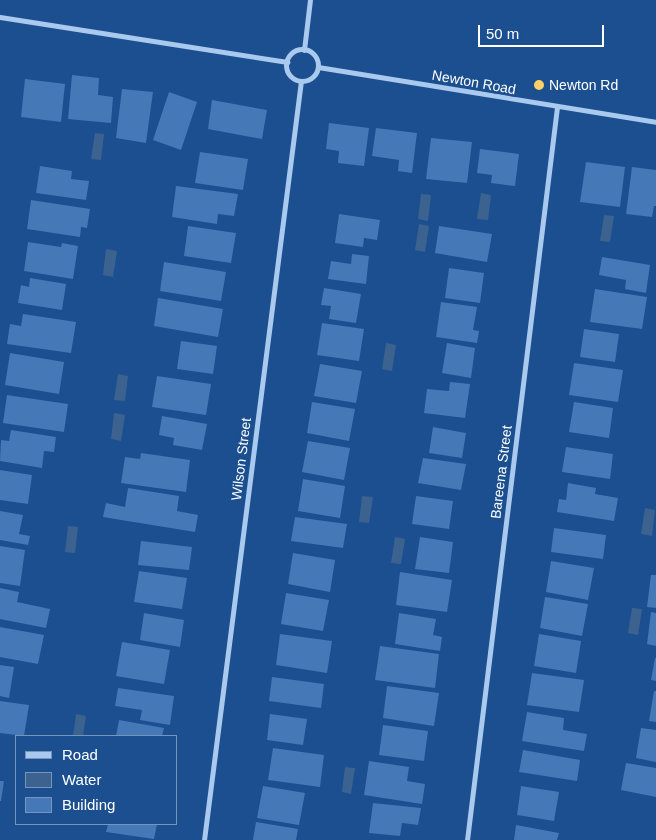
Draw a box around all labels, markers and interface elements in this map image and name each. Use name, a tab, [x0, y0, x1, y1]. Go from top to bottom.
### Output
scale bar	[481, 15, 607, 47]
text: 50 m	[486, 25, 519, 42]
street label: Newton Road	[431, 66, 517, 98]
place label: Newton Rd	[549, 77, 618, 93]
marker: Newton Rd	[533, 79, 545, 91]
street label: Wilson Street	[228, 417, 254, 501]
street label: Bareena Street	[487, 424, 515, 520]
legend	[15, 735, 178, 825]
text: Road	[62, 746, 98, 763]
text: Water	[62, 771, 101, 788]
text: Building	[62, 796, 115, 813]

